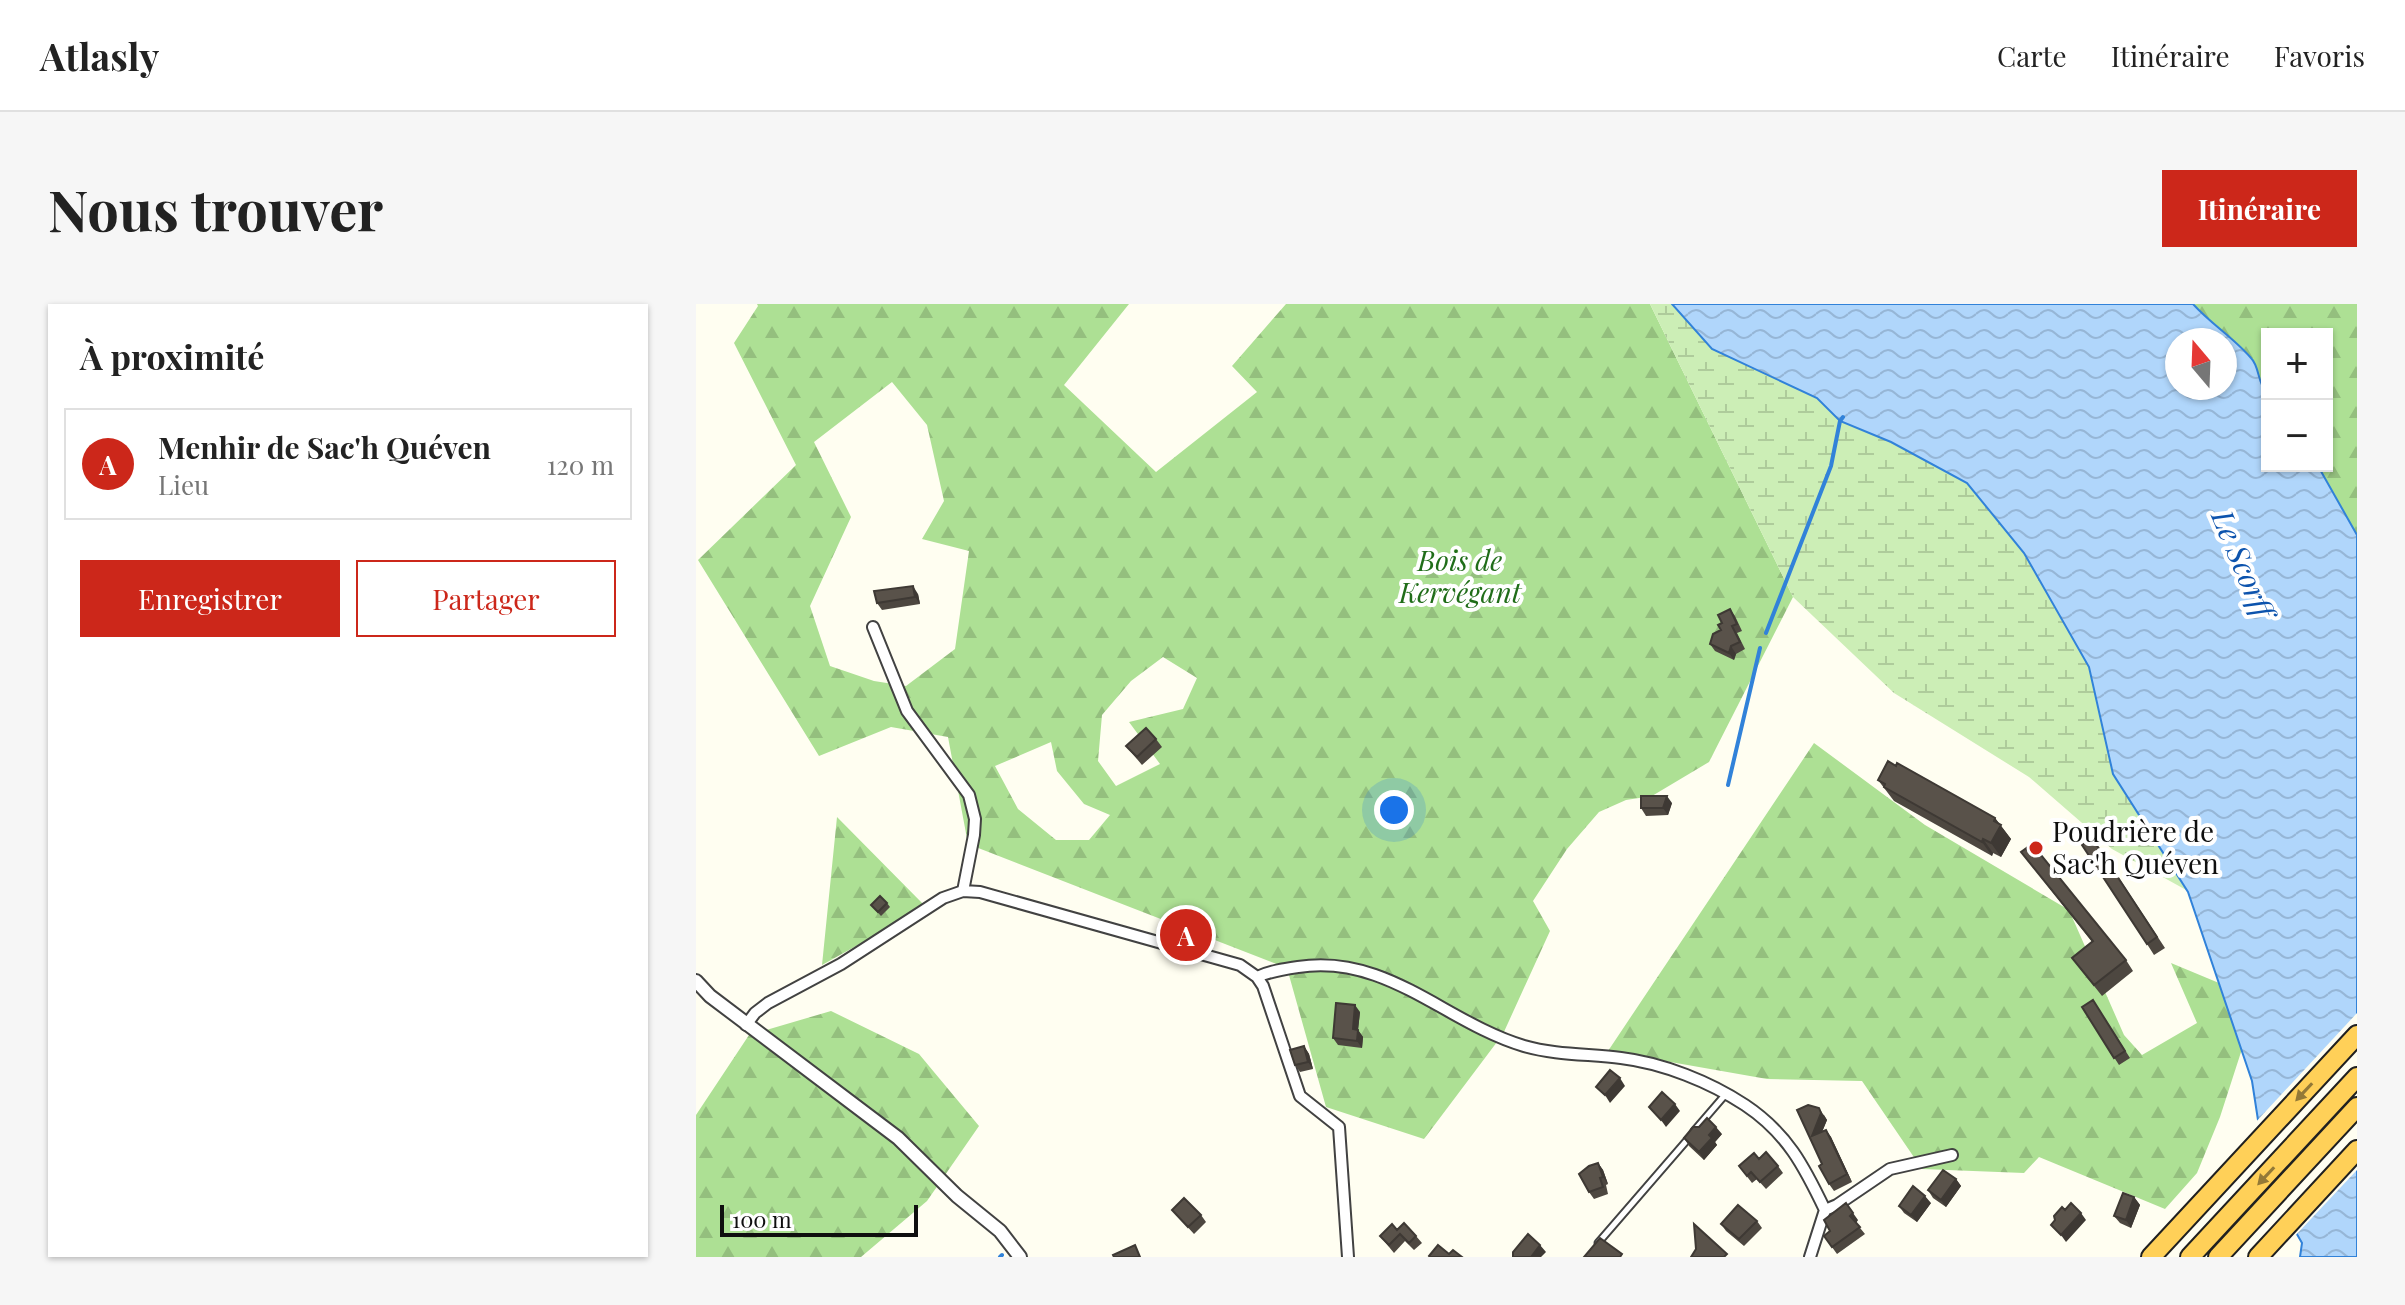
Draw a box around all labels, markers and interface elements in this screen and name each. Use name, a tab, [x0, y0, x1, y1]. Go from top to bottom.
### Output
text: Atlasly	[40, 30, 159, 81]
text: Carte	[1997, 37, 2067, 74]
text: Itinéraire	[2111, 37, 2230, 74]
text: Favoris	[2274, 37, 2365, 74]
button: Itinéraire	[2162, 170, 2357, 247]
text: Nous trouver	[48, 171, 383, 246]
north arrow	[2165, 328, 2237, 400]
map controls	[2261, 328, 2333, 472]
button: +	[2261, 328, 2333, 400]
text: À proximité	[80, 333, 264, 379]
button: −	[2261, 400, 2333, 472]
text: Menhir de Sac'h Quéven	[158, 427, 491, 467]
text: A	[99, 447, 117, 482]
text: 120 m	[547, 447, 614, 482]
text: Lieu	[158, 467, 209, 502]
water label: Le Scorff	[2203, 501, 2287, 628]
park label: Bois de Kervégant	[1398, 541, 1523, 610]
button: Enregistrer	[80, 560, 340, 637]
button: Partager	[356, 560, 616, 637]
your location	[1374, 790, 1414, 830]
place label: Poudrière de Sac'h Quéven	[2052, 812, 2219, 881]
marker: Poudrière de Sac'h Quéven	[2027, 839, 2045, 857]
pin: A	[1160, 905, 1212, 965]
one-way arrow	[2295, 1082, 2313, 1101]
one-way arrow	[2258, 1166, 2276, 1185]
scale bar	[720, 1201, 918, 1237]
text: 100 m	[732, 1204, 792, 1234]

